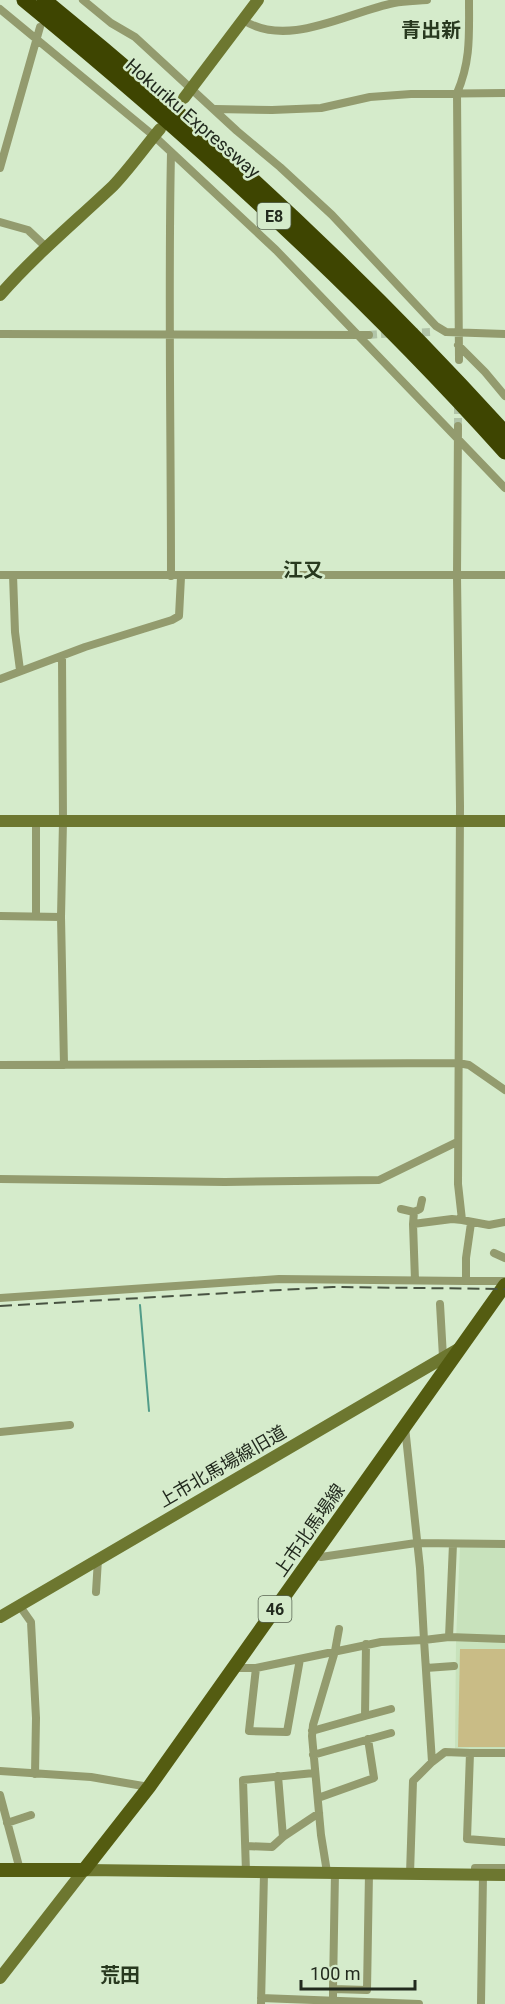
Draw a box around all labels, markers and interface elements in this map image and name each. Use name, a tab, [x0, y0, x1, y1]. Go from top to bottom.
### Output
district label: 青出新	[401, 18, 461, 42]
street label: Hokuriku Expressway	[122, 54, 265, 182]
road number: E8	[258, 203, 290, 229]
district label: 江又	[283, 558, 323, 582]
street label: 上市北馬場線旧道	[154, 1421, 290, 1511]
street label: 上市北馬場線	[269, 1480, 349, 1580]
road number: 46	[258, 1596, 292, 1622]
scale bar	[301, 1953, 415, 1991]
district label: 荒田	[100, 1963, 140, 1987]
text: 100 m	[310, 1963, 361, 1984]

